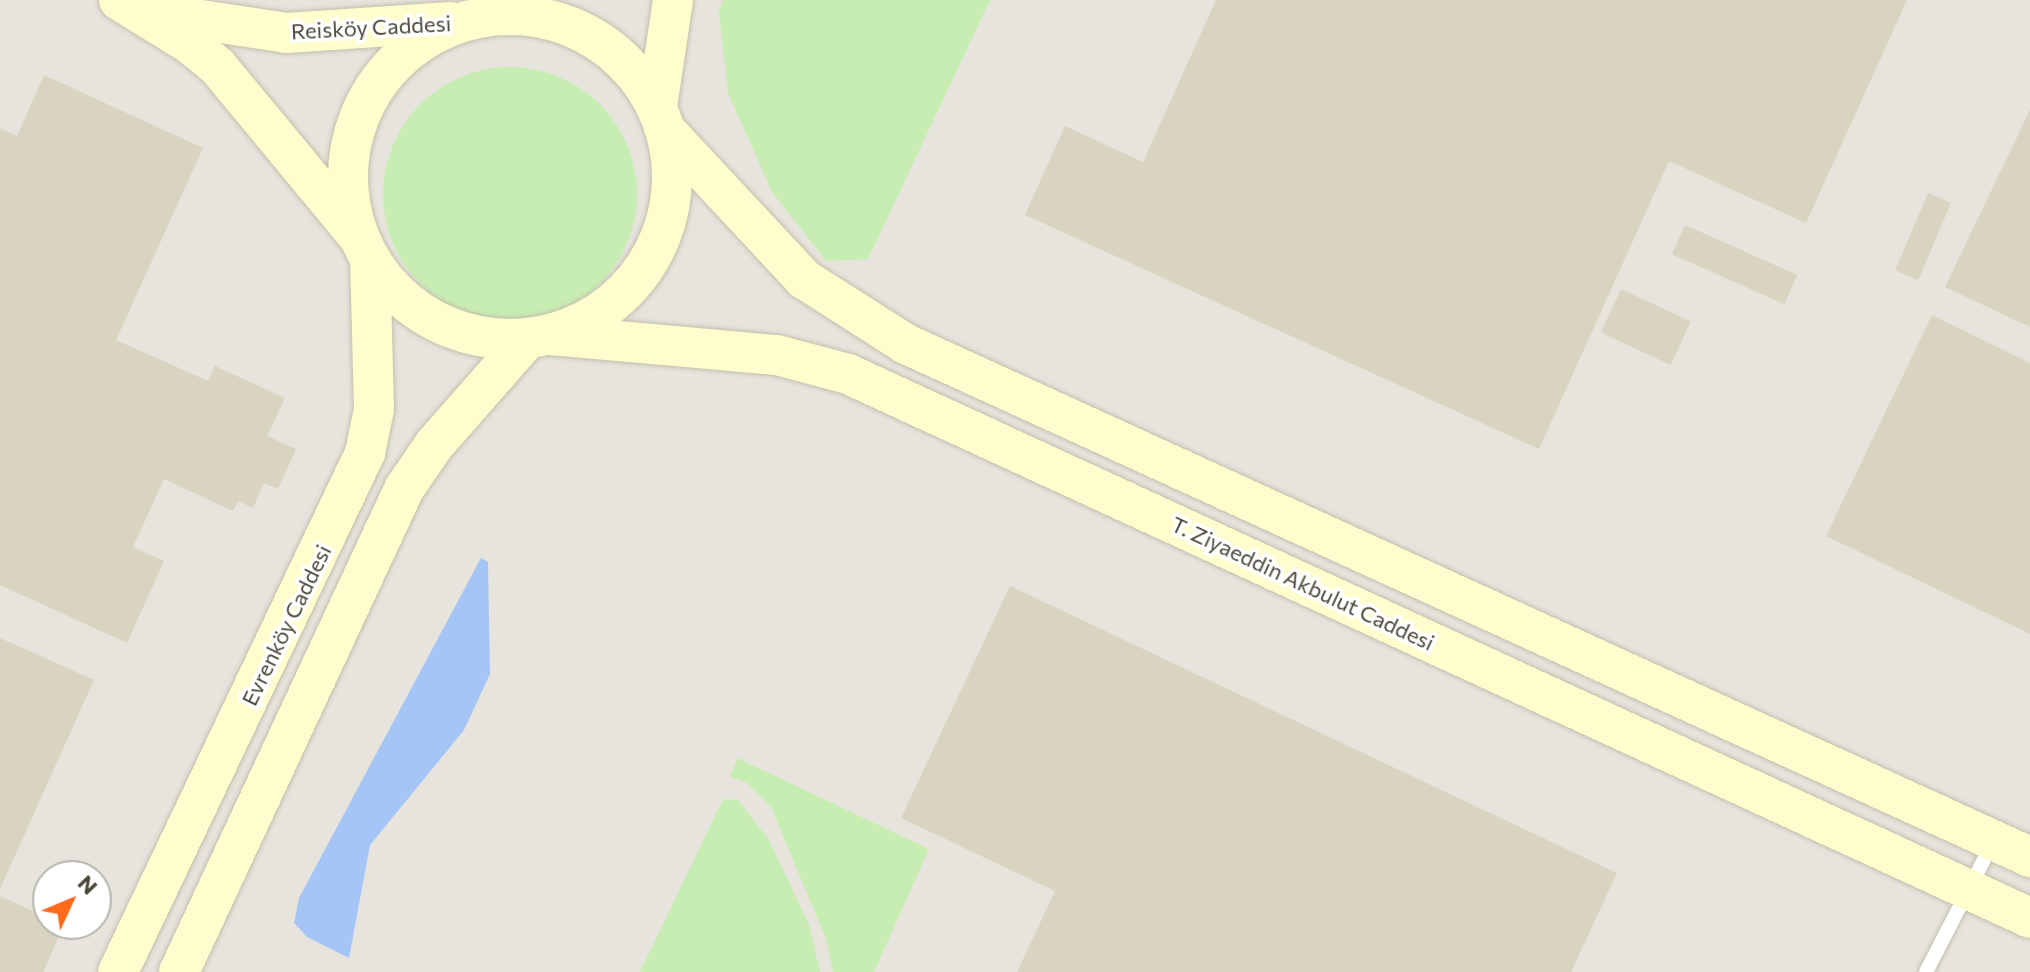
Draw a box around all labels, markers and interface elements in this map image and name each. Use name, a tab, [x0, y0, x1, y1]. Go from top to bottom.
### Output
street label: Reisköy Caddesi	[290, 10, 452, 44]
street label: T. Ziyaeddin Akbulut Caddesi	[1167, 510, 1439, 656]
street label: Evrenköy Caddesi	[236, 540, 336, 710]
north arrow	[32, 860, 112, 940]
text: N	[73, 869, 104, 900]

